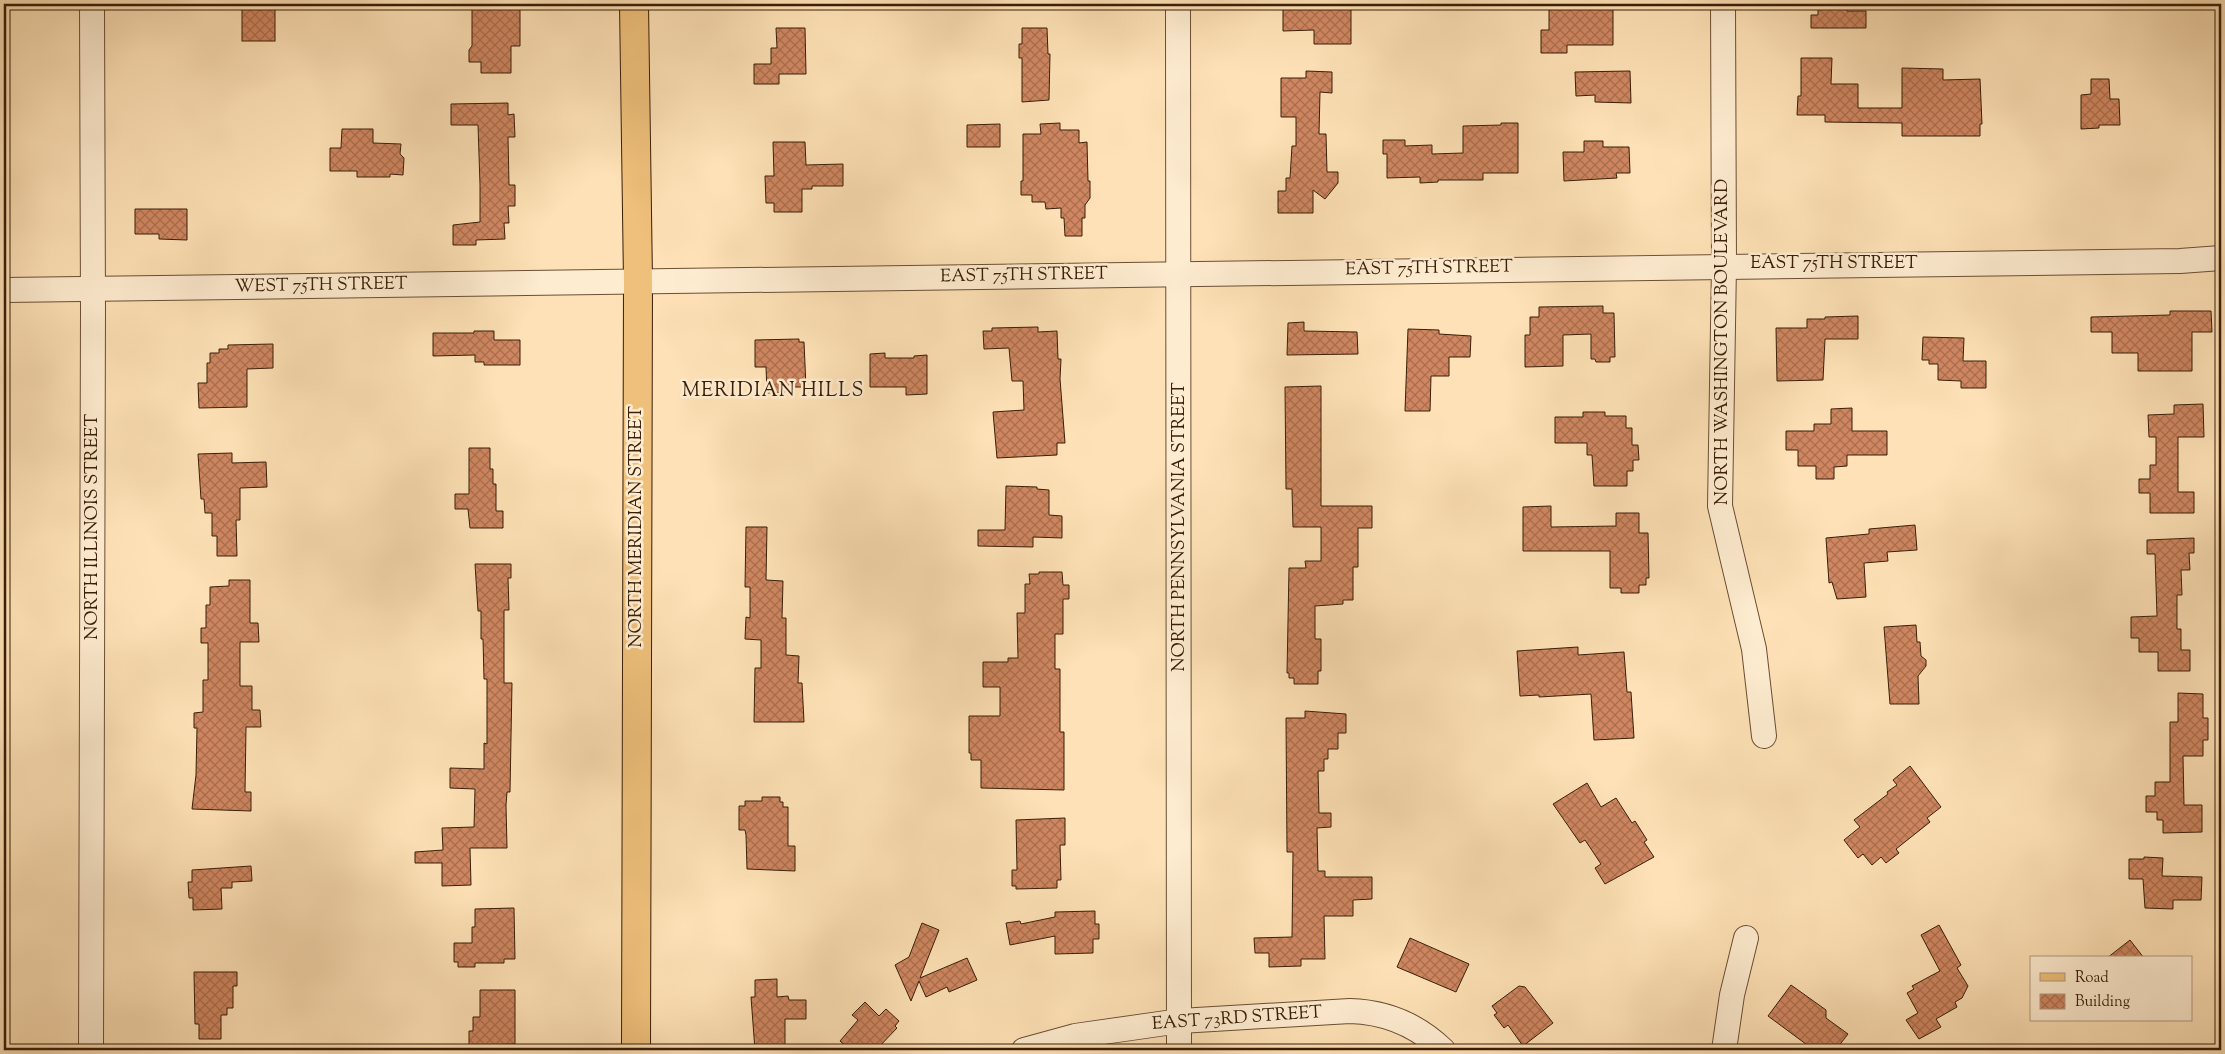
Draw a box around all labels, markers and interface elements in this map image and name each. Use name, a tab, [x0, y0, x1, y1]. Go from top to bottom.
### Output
street label: NORTH WASHINGTON BOULEVARD	[1710, 179, 1736, 505]
street label: EAST 75TH STREET	[1750, 251, 1918, 277]
street label: EAST 75TH STREET	[1345, 255, 1513, 283]
street label: EAST 75TH STREET	[940, 262, 1108, 290]
street label: WEST 75TH STREET	[234, 271, 408, 301]
district label: MERIDIAN HILLS	[682, 377, 864, 406]
street label: NORTH PENNSYLVANIA STREET	[1167, 382, 1193, 672]
street label: NORTH MERIDIAN STREET	[624, 406, 650, 648]
street label: NORTH ILLINOIS STREET	[80, 414, 106, 640]
legend	[2030, 956, 2192, 1022]
text: Road	[2075, 968, 2109, 989]
text: Building	[2075, 992, 2130, 1013]
street label: EAST 73RD STREET	[1151, 1000, 1323, 1038]

